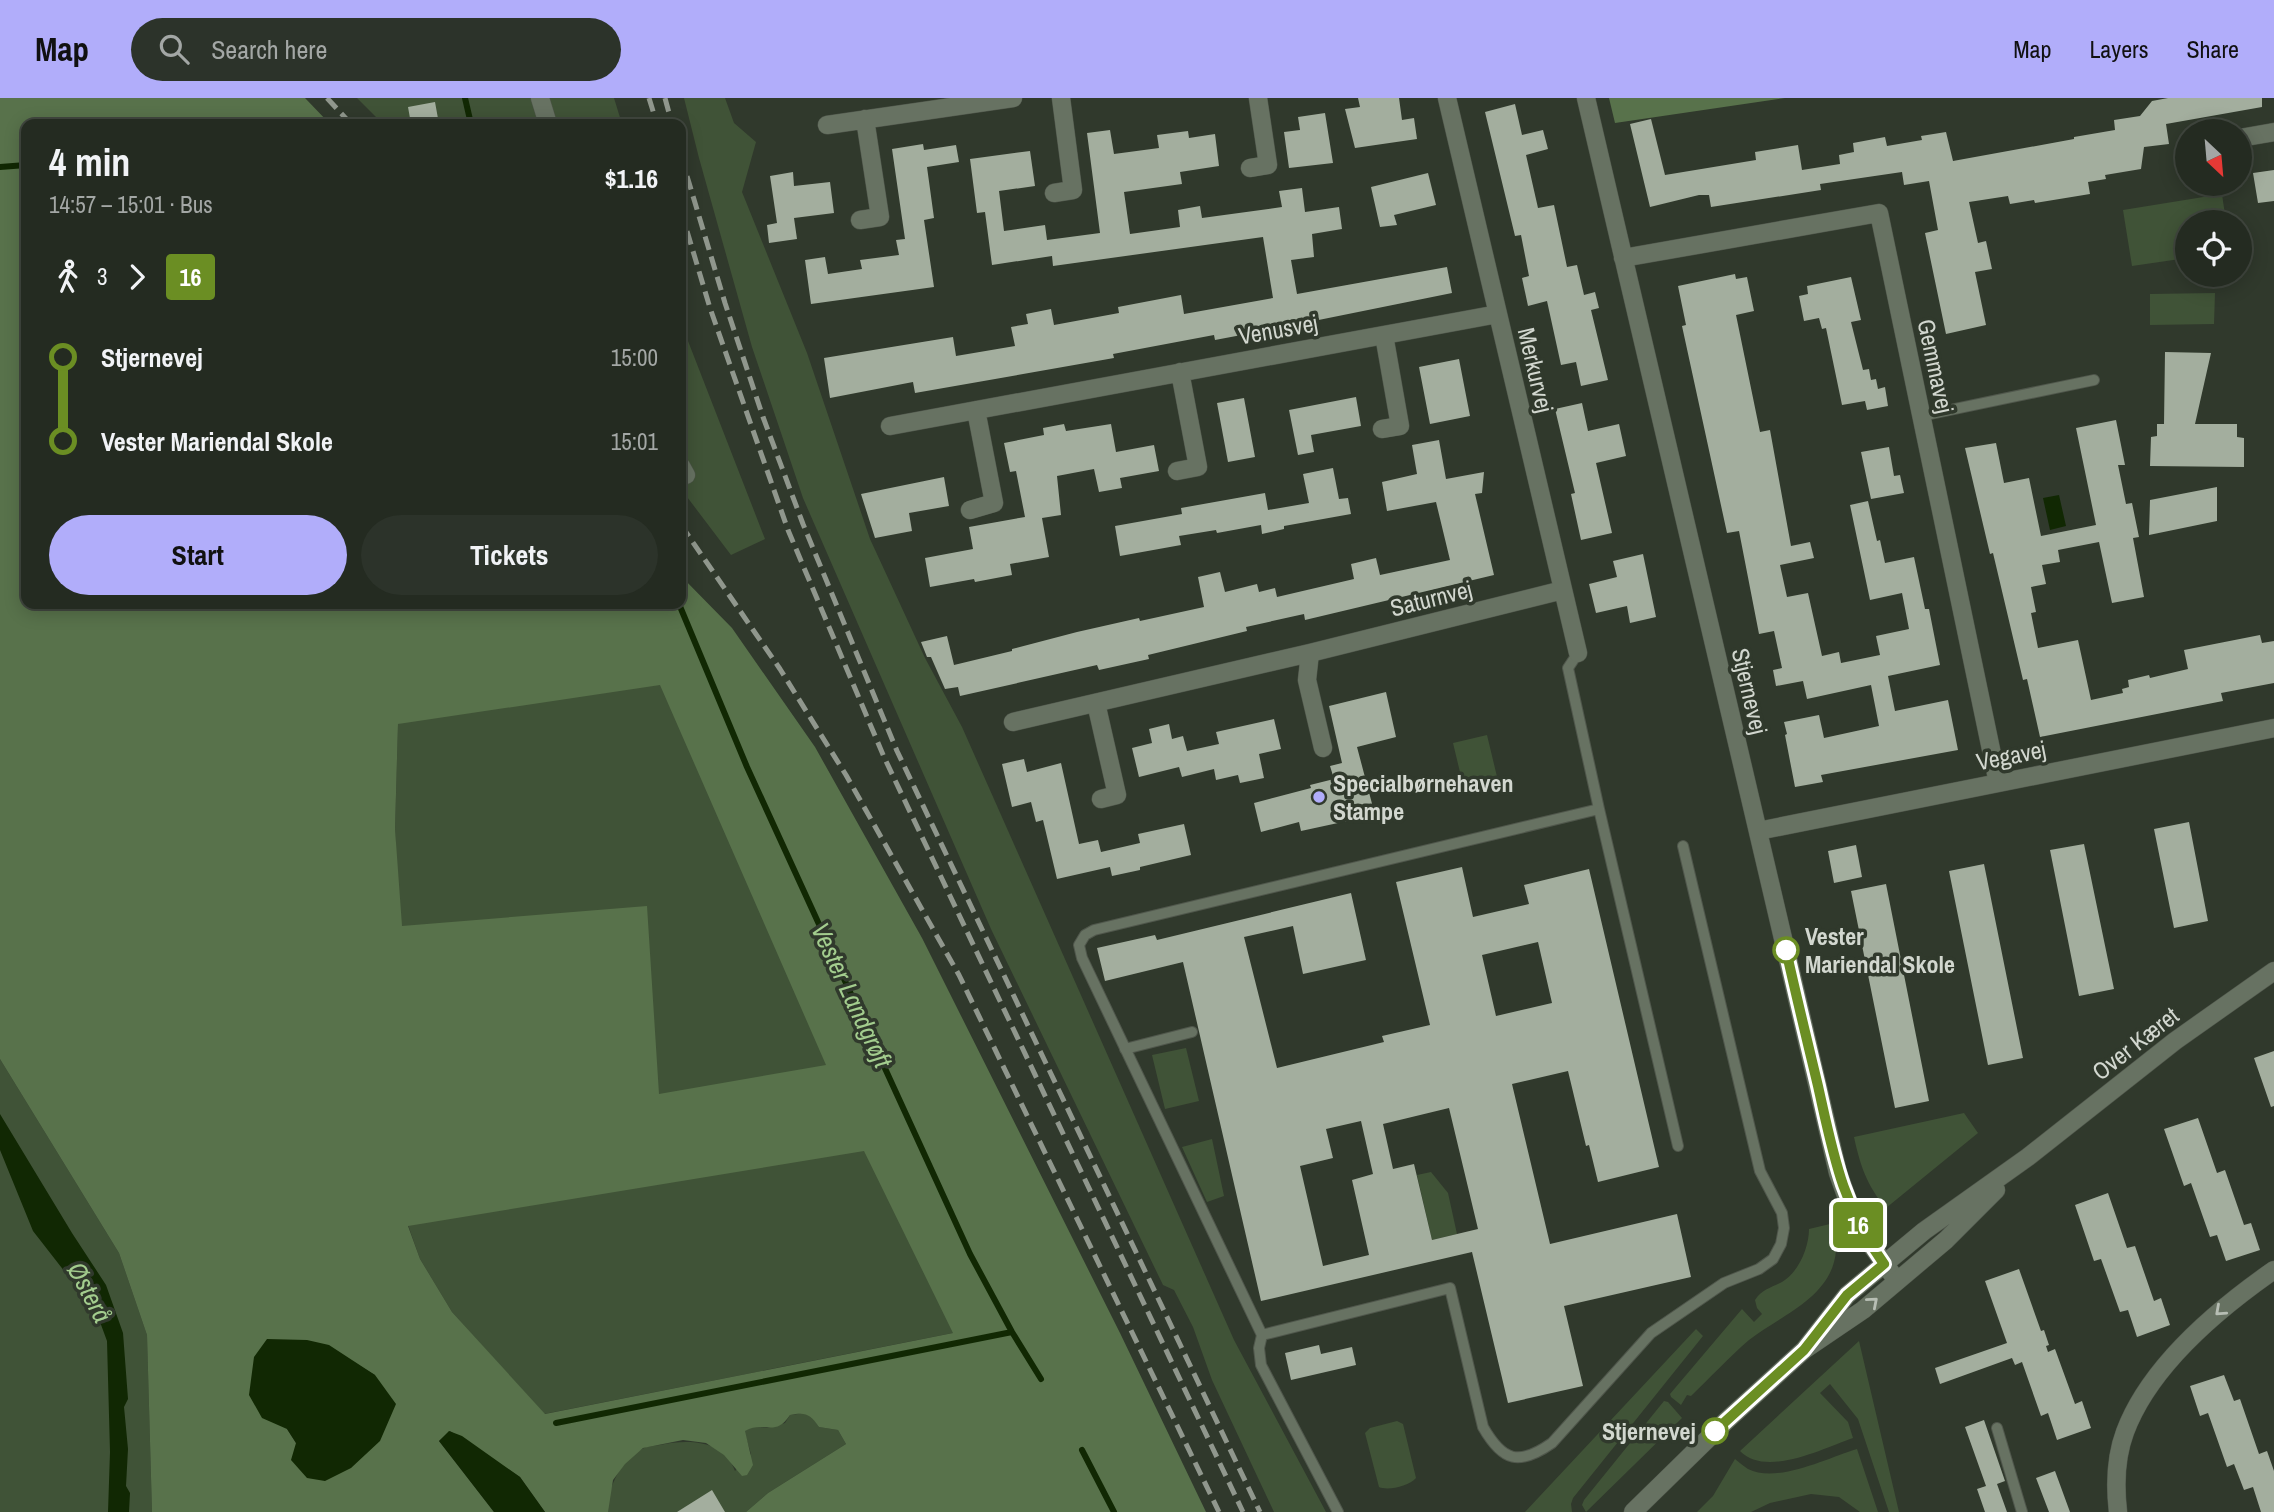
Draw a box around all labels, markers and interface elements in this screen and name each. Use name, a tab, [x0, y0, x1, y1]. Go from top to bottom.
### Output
search box	[131, 18, 621, 81]
text: Map	[35, 27, 89, 71]
icon: search	[155, 30, 193, 68]
text: Search here	[211, 32, 327, 67]
text: Map	[2013, 33, 2051, 65]
text: Layers	[2089, 33, 2148, 65]
text: Share	[2186, 33, 2239, 65]
north arrow	[2175, 119, 2252, 196]
map controls	[2175, 119, 2252, 287]
text: 4 min	[49, 137, 130, 188]
text: $1.16	[605, 161, 658, 196]
text: 14:57 – 15:01 · Bus	[49, 189, 213, 220]
button: locate	[2175, 210, 2252, 287]
icon: walk	[49, 258, 87, 296]
icon: forward	[118, 258, 156, 296]
text: 3	[97, 261, 108, 292]
text: 16	[180, 261, 201, 293]
street label: Venusvej	[1236, 306, 1320, 352]
street label: Gemmavej	[1910, 316, 1962, 416]
street label: Merkurvej	[1511, 324, 1561, 416]
text: Stjernevej	[101, 340, 203, 375]
text: 15:00	[611, 342, 658, 373]
text: Vester Mariendal Skole	[101, 424, 333, 459]
text: 15:01	[611, 426, 658, 457]
button: Start	[49, 515, 347, 595]
button: Tickets	[361, 515, 658, 595]
street label: Saturnvej	[1387, 572, 1475, 624]
street label: Stjernevej	[1725, 645, 1775, 737]
street label: Vegavej	[1974, 733, 2048, 777]
place label: Specialbørnehaven Stampe	[1333, 767, 1513, 827]
marker: Specialbørnehaven Stampe	[1311, 789, 1327, 805]
water label: Vester Landgrøft	[803, 917, 901, 1074]
place label: Vester Mariendal Skole	[1805, 920, 1955, 980]
marker: Vester Mariendal Skole	[1773, 937, 1799, 963]
street label: Over Kæret	[2085, 999, 2185, 1087]
line badge: 16	[1826, 1202, 1890, 1248]
text: 16	[1847, 1209, 1869, 1241]
water label: Østerå	[60, 1256, 121, 1329]
one-way arrow	[1866, 1297, 1878, 1310]
one-way arrow	[2215, 1303, 2228, 1315]
place label: Stjernevej	[1602, 1415, 1696, 1447]
marker: Stjernevej	[1702, 1418, 1728, 1444]

